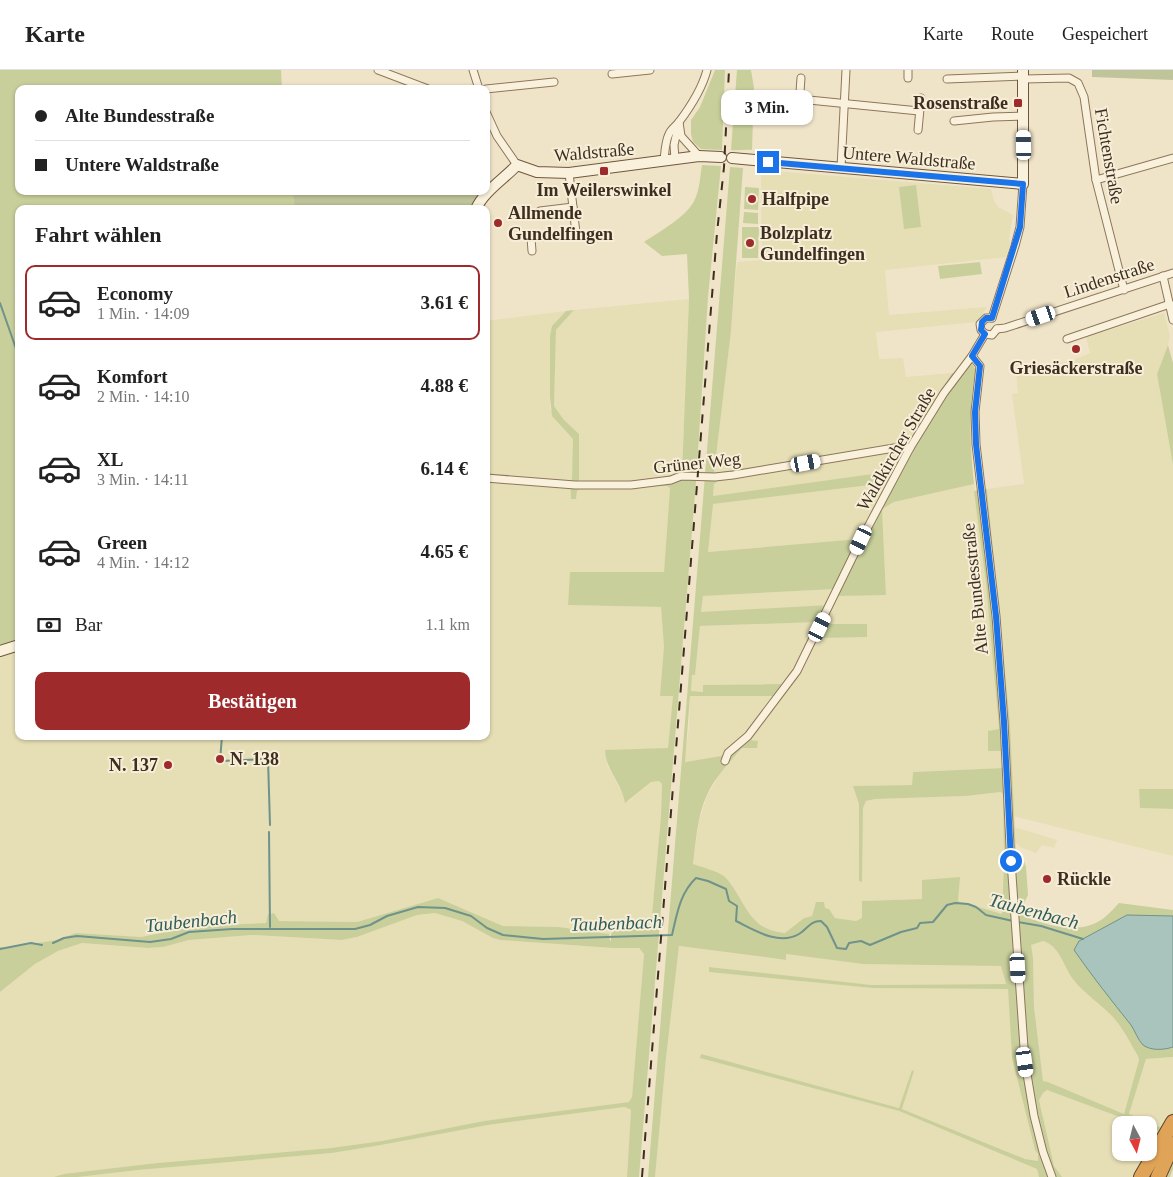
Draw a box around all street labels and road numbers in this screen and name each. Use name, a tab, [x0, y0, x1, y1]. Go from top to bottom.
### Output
street label: Fichtenstraße	[1091, 107, 1127, 205]
street label: Waldstraße	[553, 139, 635, 165]
street label: Untere Waldstraße	[842, 142, 976, 174]
street label: Lindenstraße	[1061, 254, 1157, 302]
street label: Waldkircher Straße	[853, 384, 939, 514]
street label: Grüner Weg	[652, 448, 742, 478]
street label: Alte Bundesstraße	[958, 522, 992, 656]

